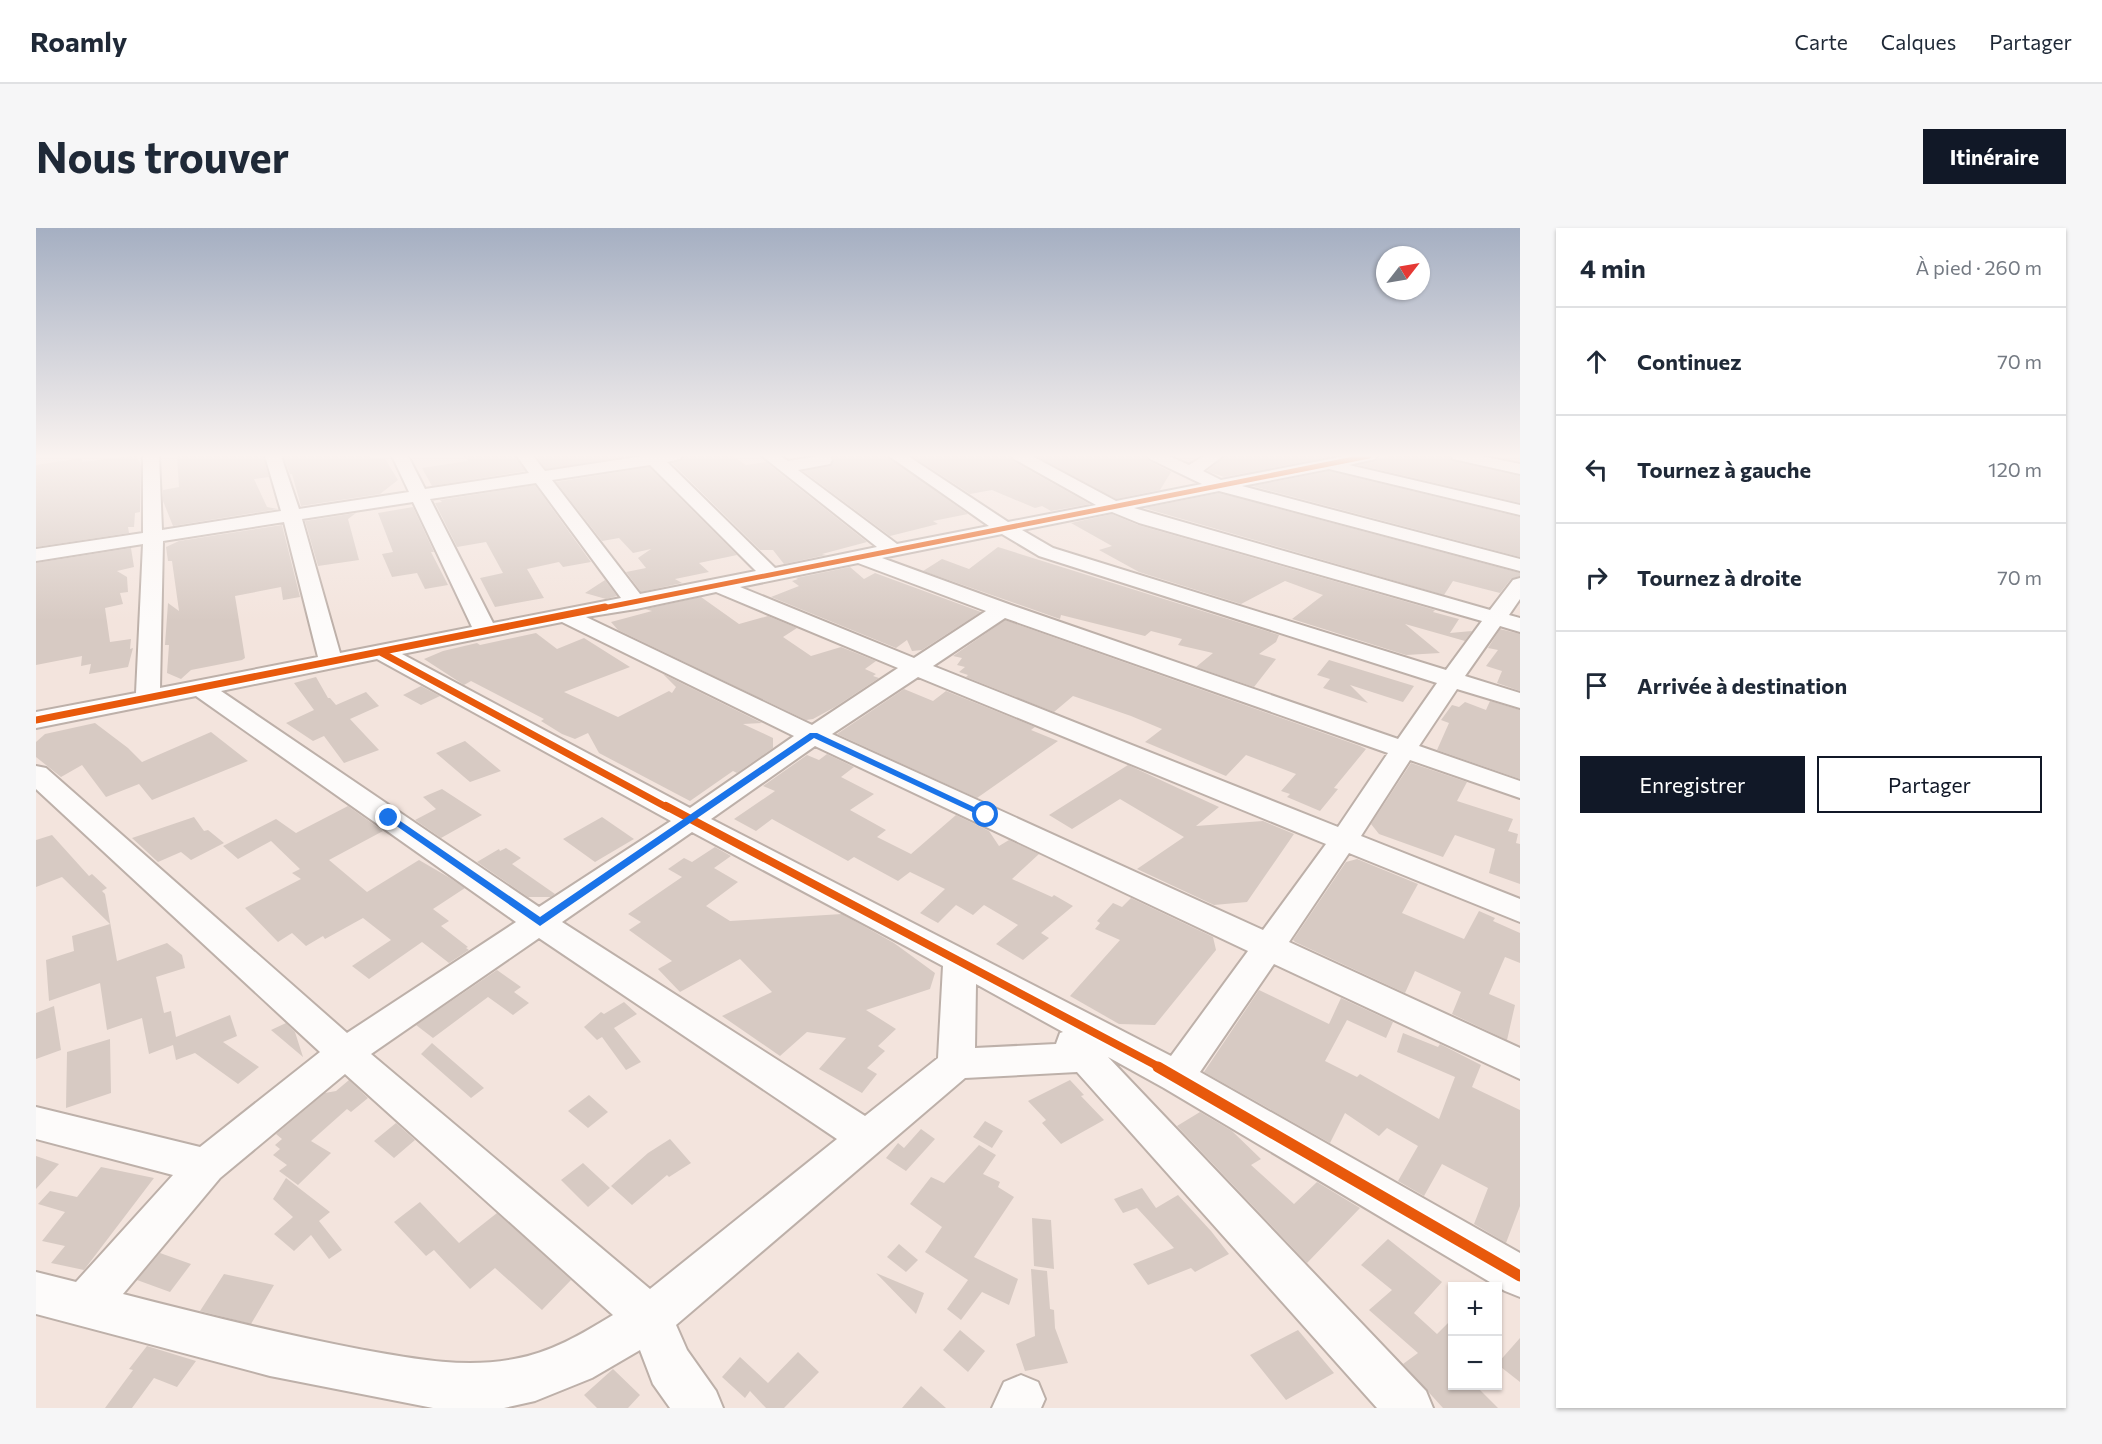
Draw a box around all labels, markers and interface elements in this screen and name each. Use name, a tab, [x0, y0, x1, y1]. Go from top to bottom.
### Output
text: Roamly	[30, 24, 127, 58]
text: Carte	[1795, 29, 1848, 54]
text: Calques	[1881, 29, 1956, 54]
text: Partager	[1989, 29, 2072, 54]
button: Itinéraire	[1923, 129, 2066, 184]
text: Nous trouver	[36, 130, 289, 182]
north arrow	[1376, 246, 1430, 300]
text: 4 min	[1580, 252, 1646, 283]
text: À pied · 260 m	[1915, 255, 2042, 279]
icon: ahead	[1580, 345, 1613, 378]
text: Continuez	[1637, 348, 1742, 375]
text: 70 m	[1997, 349, 2042, 373]
icon: left	[1580, 453, 1613, 486]
text: Tournez à gauche	[1637, 456, 1811, 483]
text: 120 m	[1988, 457, 2042, 481]
icon: right	[1580, 561, 1613, 594]
text: Tournez à droite	[1637, 564, 1802, 591]
text: 70 m	[1997, 565, 2042, 589]
icon: arrive	[1580, 669, 1613, 702]
text: Arrivée à destination	[1637, 672, 1847, 699]
button: Enregistrer	[1580, 756, 1805, 813]
button: Partager	[1817, 756, 2042, 813]
route start	[972, 801, 998, 827]
route end	[375, 804, 401, 830]
map controls	[1448, 1282, 1502, 1390]
button: +	[1448, 1282, 1502, 1336]
button: −	[1448, 1336, 1502, 1390]

